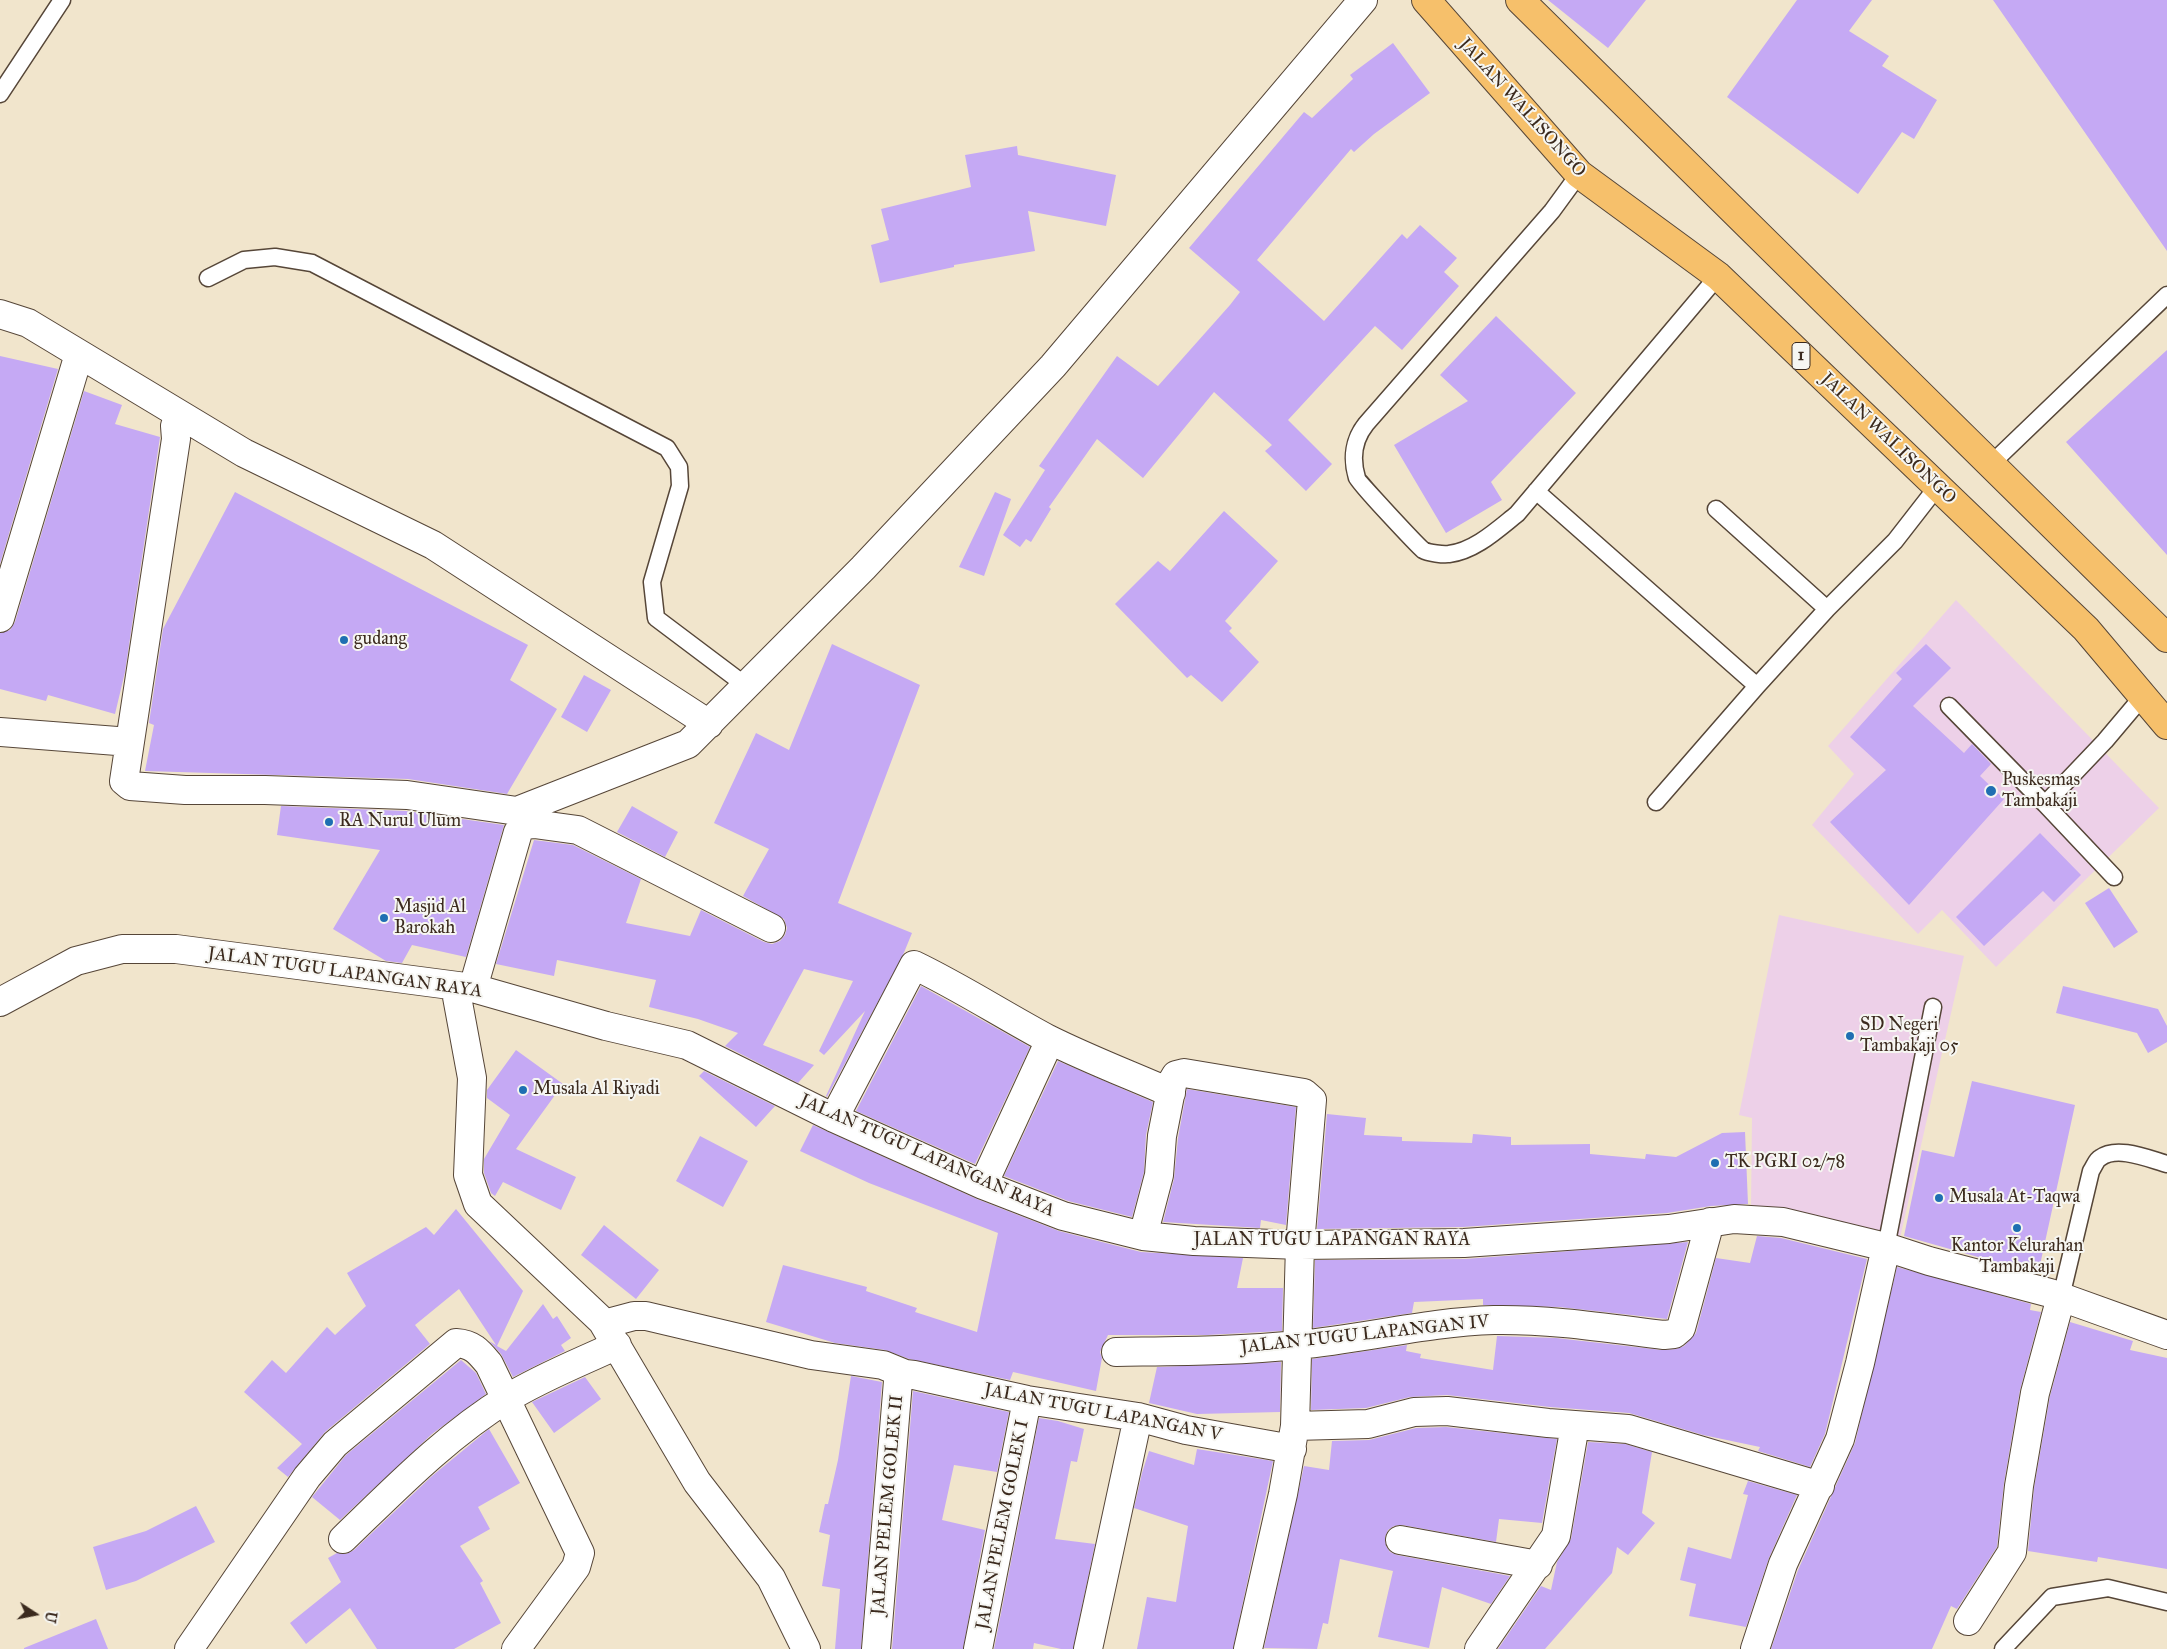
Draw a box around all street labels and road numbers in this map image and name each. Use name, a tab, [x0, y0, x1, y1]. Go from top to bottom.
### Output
street label: JALAN WALISONGO	[1454, 34, 1590, 182]
road number: 1	[1792, 342, 1810, 370]
street label: JALAN WALISONGO	[1816, 369, 1960, 509]
street label: JALAN TUGU LAPANGAN RAYA	[206, 943, 484, 1003]
street label: JALAN TUGU LAPANGAN RAYA	[796, 1090, 1058, 1222]
street label: JALAN TUGU LAPANGAN RAYA	[1194, 1230, 1470, 1252]
street label: JALAN TUGU LAPANGAN IV	[1240, 1311, 1490, 1359]
street label: JALAN TUGU LAPANGAN V	[982, 1379, 1224, 1447]
street label: JALAN PELEM GOLEK II	[868, 1394, 908, 1616]
street label: JALAN PELEM GOLEK I	[972, 1418, 1034, 1632]

